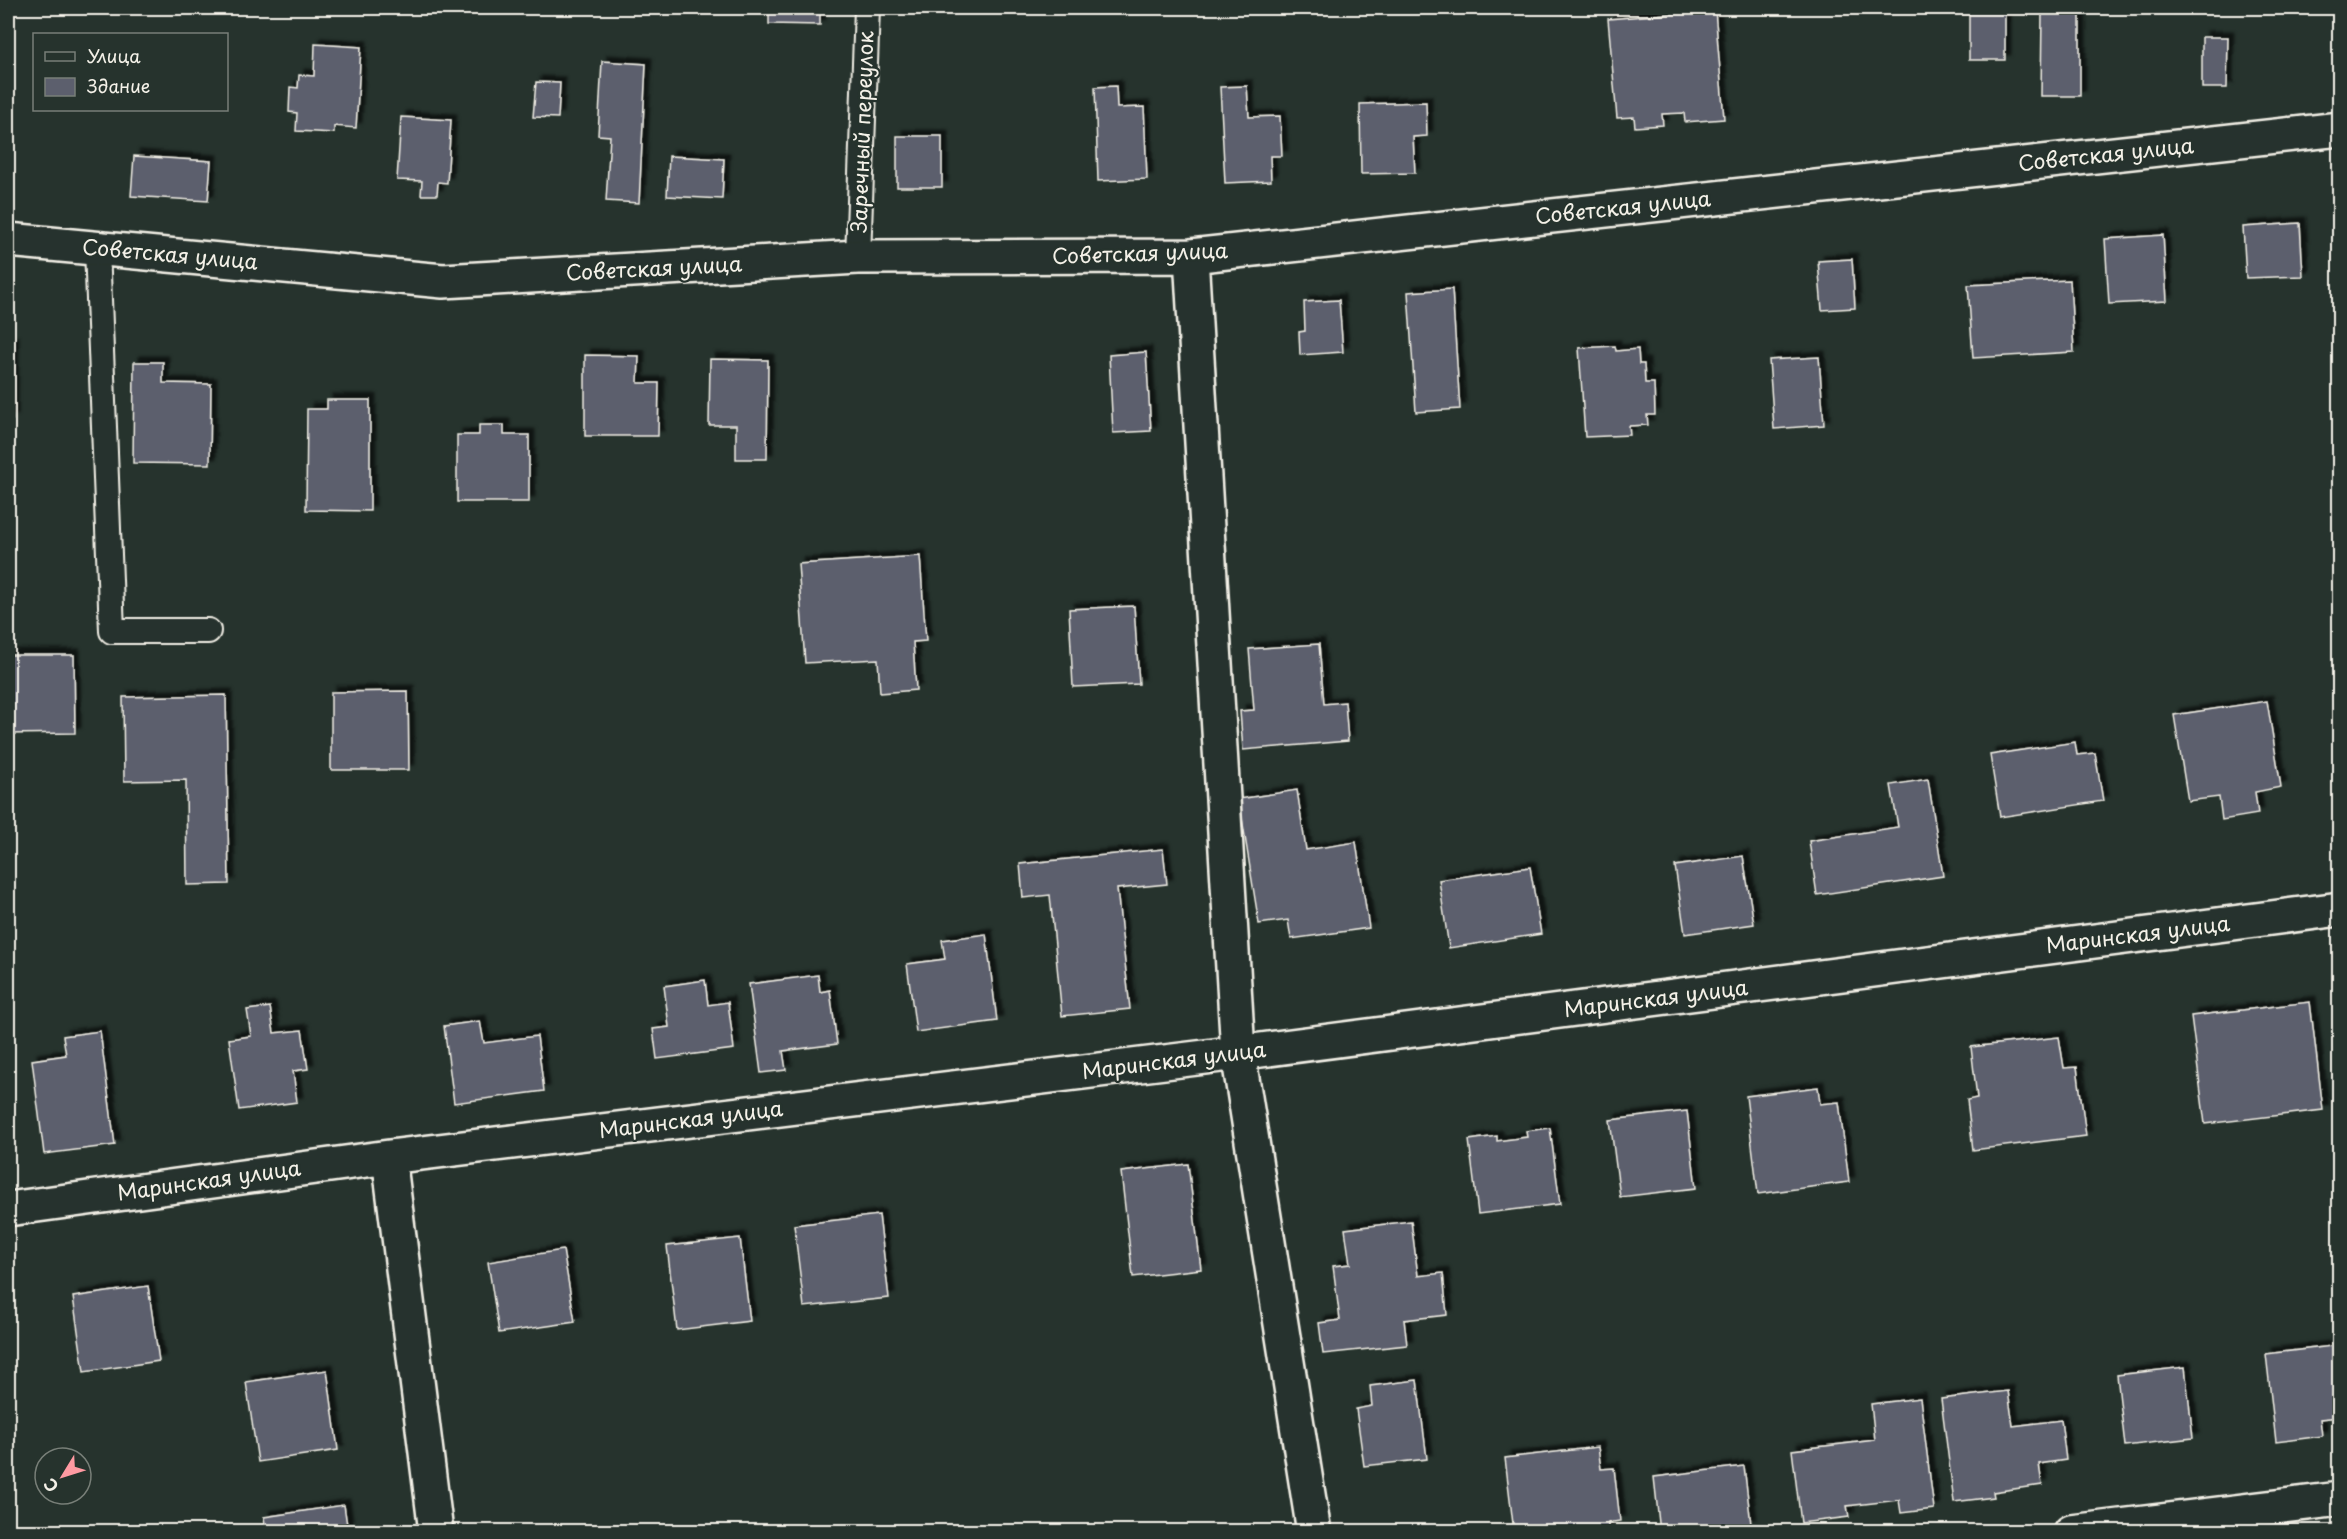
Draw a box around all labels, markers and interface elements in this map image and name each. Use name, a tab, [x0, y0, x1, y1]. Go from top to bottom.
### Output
street label: Заречный переулок	[841, 30, 881, 233]
legend	[33, 33, 228, 111]
text: Улица	[87, 42, 141, 69]
text: Здание	[87, 72, 150, 99]
street label: Советская улица	[2016, 128, 2196, 178]
street label: Советская улица	[1533, 181, 1713, 231]
street label: Советская улица	[81, 229, 260, 277]
street label: Советская улица	[1051, 233, 1229, 271]
street label: Советская улица	[565, 246, 744, 288]
street label: Маринская улица	[2044, 906, 2232, 960]
street label: Маринская улица	[1562, 970, 1750, 1024]
street label: Маринская улица	[1080, 1032, 1268, 1086]
street label: Маринская улица	[597, 1091, 785, 1145]
street label: Маринская улица	[115, 1150, 303, 1208]
north arrow	[33, 1446, 93, 1506]
text: С	[37, 1474, 64, 1498]

